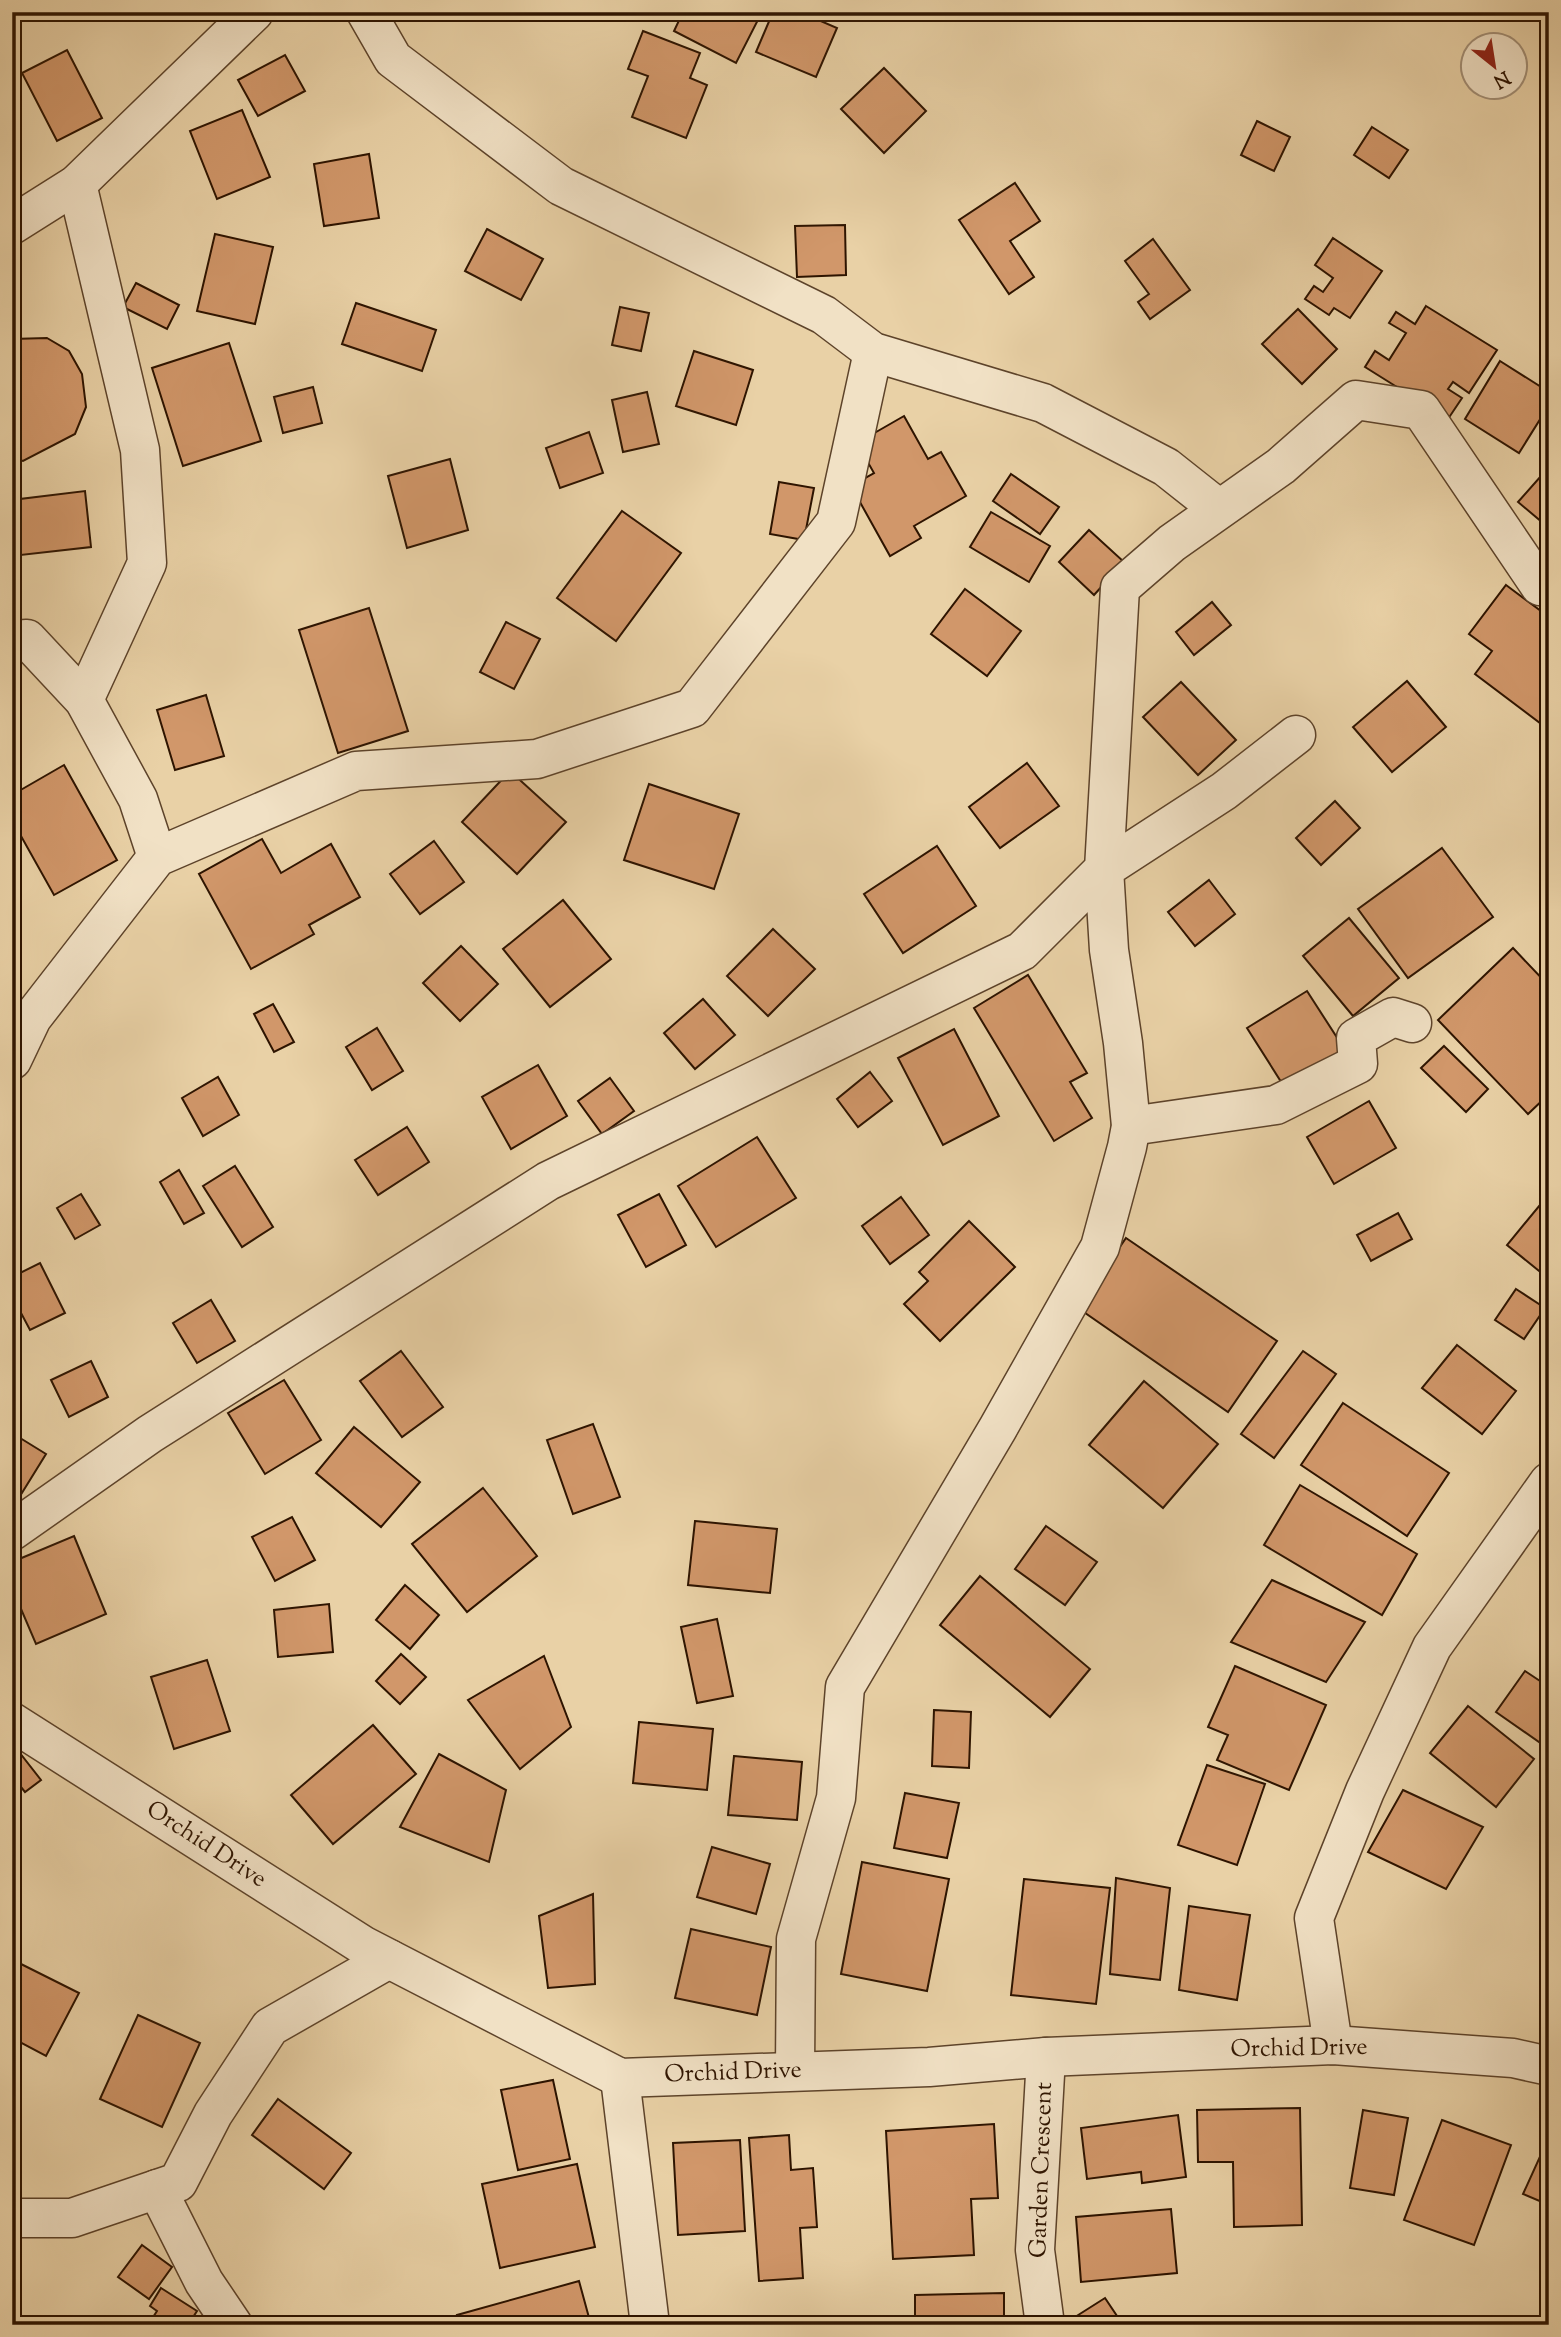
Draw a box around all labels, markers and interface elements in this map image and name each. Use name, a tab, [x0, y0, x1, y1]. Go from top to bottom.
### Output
north arrow	[1460, 32, 1530, 102]
text: N	[1488, 63, 1515, 94]
street label: Orchid Drive	[139, 1793, 273, 1897]
street label: Orchid Drive	[1230, 2031, 1368, 2067]
street label: Orchid Drive	[664, 2054, 802, 2092]
street label: Garden Crescent	[1022, 2081, 1062, 2259]

